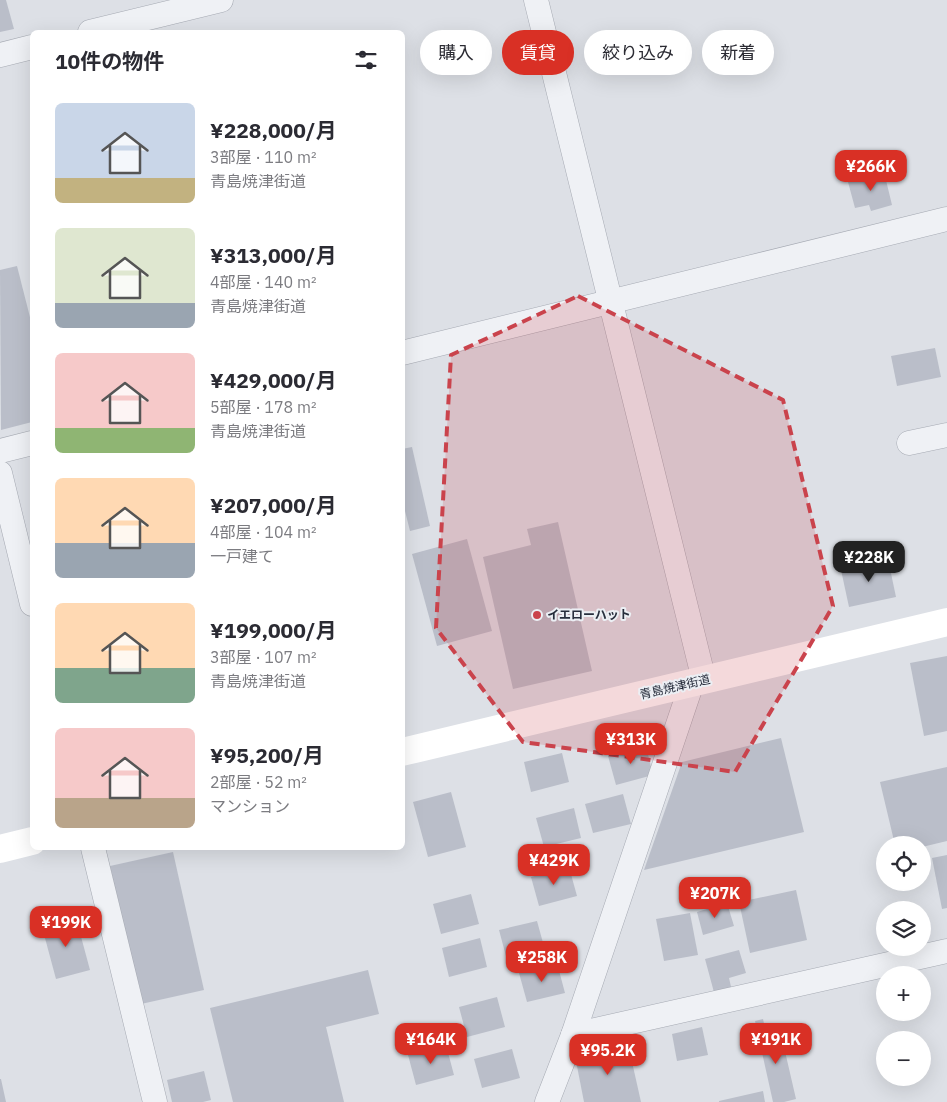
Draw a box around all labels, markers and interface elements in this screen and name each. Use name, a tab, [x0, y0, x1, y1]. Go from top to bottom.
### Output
chip: 購入	[420, 30, 492, 75]
chip: 賃貸	[502, 30, 574, 75]
chip: 絞り込み	[584, 30, 692, 75]
chip: 新着	[702, 30, 774, 75]
icon: filters	[352, 46, 380, 74]
text: 10件の物件	[55, 47, 164, 75]
text: ¥228,000/月	[210, 116, 336, 144]
icon: home	[95, 123, 155, 183]
text: 3部屋 · 110 m²	[210, 147, 316, 167]
pin: ¥266K	[836, 150, 906, 192]
text: ¥266K	[846, 156, 896, 176]
text: 青島焼津街道	[210, 171, 306, 191]
text: ¥313,000/月	[210, 241, 336, 269]
icon: home	[95, 248, 155, 308]
text: 4部屋 · 140 m²	[210, 272, 316, 292]
text: 青島焼津街道	[210, 296, 306, 316]
text: ¥429,000/月	[210, 366, 336, 394]
icon: home	[95, 373, 155, 433]
text: 5部屋 · 178 m²	[210, 397, 316, 417]
text: 青島焼津街道	[210, 421, 306, 441]
text: ¥207,000/月	[210, 491, 336, 519]
icon: home	[95, 498, 155, 558]
text: 4部屋 · 104 m²	[210, 522, 316, 542]
pin: ¥228K	[834, 540, 904, 583]
text: 一戸建て	[210, 546, 274, 566]
text: ¥228K	[844, 547, 894, 567]
place label: イエローハット	[547, 607, 631, 622]
marker: イエローハット	[531, 609, 543, 621]
text: ¥199,000/月	[210, 616, 336, 644]
icon: home	[95, 623, 155, 683]
text: 3部屋 · 107 m²	[210, 647, 316, 667]
text: 青島焼津街道	[210, 671, 306, 691]
street label: 青島焼津街道	[638, 671, 712, 702]
pin: ¥313K	[596, 722, 666, 765]
text: ¥313K	[606, 729, 656, 749]
text: ¥95,200/月	[210, 741, 324, 769]
icon: home	[95, 748, 155, 808]
text: 2部屋 · 52 m²	[210, 772, 307, 792]
text: マンション	[210, 796, 290, 816]
map controls	[876, 836, 931, 1086]
button: locate	[876, 836, 931, 891]
pin: ¥429K	[519, 844, 589, 886]
text: ¥429K	[529, 850, 579, 870]
pin: ¥207K	[680, 876, 750, 919]
text: ¥207K	[690, 883, 740, 903]
button: layers	[876, 901, 931, 956]
pin: ¥199K	[31, 906, 101, 948]
text: ¥199K	[41, 912, 91, 932]
pin: ¥258K	[507, 940, 577, 983]
text: ¥258K	[517, 947, 567, 967]
button: +	[876, 966, 931, 1021]
pin: ¥164K	[396, 1022, 466, 1065]
pin: ¥191K	[741, 1022, 811, 1065]
text: ¥164K	[406, 1029, 456, 1049]
text: ¥191K	[751, 1029, 801, 1049]
button: −	[876, 1031, 931, 1086]
pin: ¥95.2K	[567, 1034, 649, 1076]
text: ¥95.2K	[580, 1040, 636, 1060]

